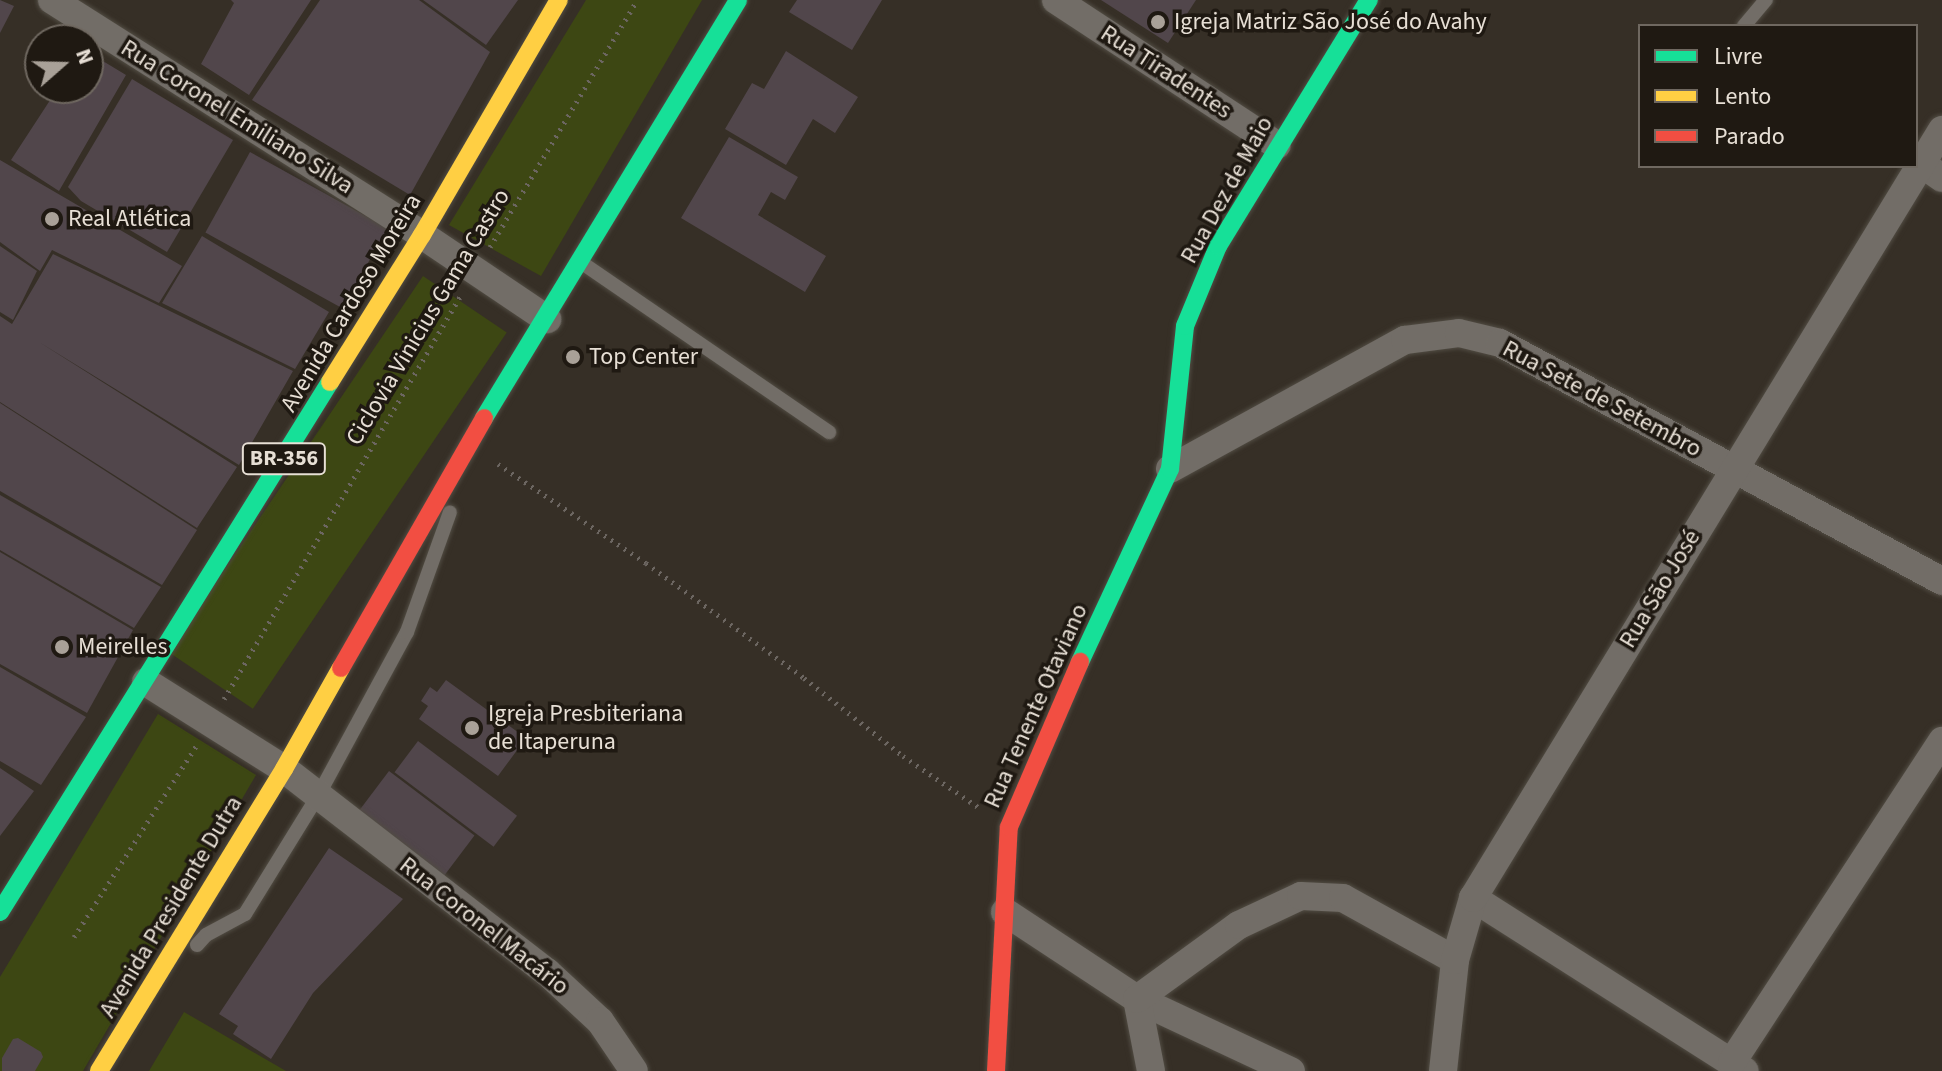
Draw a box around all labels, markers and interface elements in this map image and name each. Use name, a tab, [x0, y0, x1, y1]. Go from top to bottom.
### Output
place label: Igreja Matriz São José do Avahy	[1174, 8, 1487, 36]
marker: Igreja Matriz São José do Avahy	[1149, 13, 1167, 31]
street label: Rua Tiradentes	[1095, 19, 1237, 125]
north arrow	[24, 24, 104, 104]
legend	[1638, 24, 1918, 168]
street label: Rua Coronel Emiliano Silva	[116, 34, 358, 200]
text: Livre	[1714, 39, 1763, 74]
text: N	[67, 44, 102, 69]
text: Lento	[1714, 79, 1771, 114]
street label: Rua Dez de Maio	[1175, 111, 1279, 269]
text: Parado	[1714, 119, 1785, 154]
street label: Ciclovia Vinicius Gama Castro	[340, 184, 516, 450]
street label: Avenida Cardoso Moreira	[274, 189, 428, 417]
place label: Real Atlética	[68, 205, 191, 233]
marker: Real Atlética	[43, 210, 61, 228]
street label: Rua Sete de Setembro	[1498, 334, 1706, 464]
place label: Top Center	[589, 343, 698, 371]
marker: Top Center	[564, 348, 582, 366]
road number: BR-356	[240, 441, 328, 477]
street label: Rua São José	[1613, 525, 1707, 653]
street label: Rua Tenente Otaviano	[978, 599, 1094, 813]
place label: Meirelles	[78, 633, 167, 661]
marker: Meirelles	[53, 638, 71, 656]
place label: Igreja Presbiteriana de Itaperuna	[488, 700, 683, 756]
marker: Igreja Presbiteriana de Itaperuna	[463, 719, 481, 737]
street label: Avenida Presidente Dutra	[93, 791, 249, 1023]
street label: Rua Coronel Macário	[394, 851, 574, 1001]

